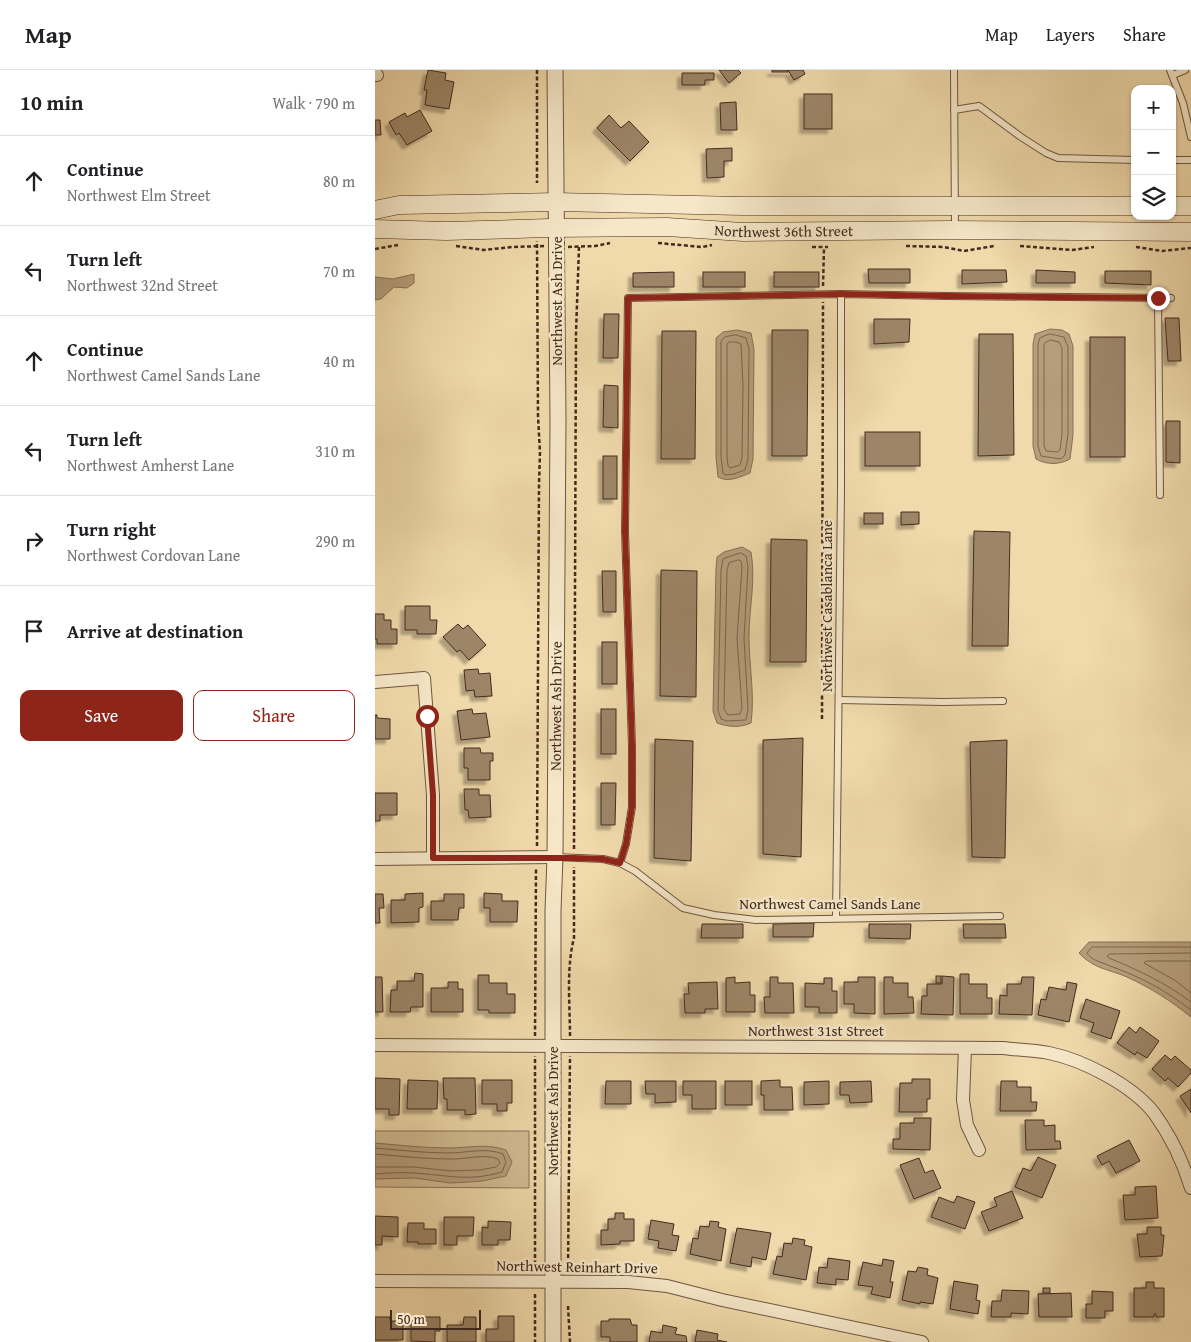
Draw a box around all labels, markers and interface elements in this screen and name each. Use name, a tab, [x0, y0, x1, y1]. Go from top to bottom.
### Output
text: Map	[25, 17, 72, 52]
text: Map	[985, 21, 1018, 48]
text: Layers	[1046, 21, 1095, 48]
text: Share	[1123, 21, 1166, 48]
map controls	[1131, 85, 1176, 220]
button: +	[1131, 85, 1176, 130]
text: 10 min	[20, 87, 83, 118]
text: Walk · 790 m	[272, 91, 355, 115]
button: −	[1131, 130, 1176, 175]
text: Continue	[67, 155, 144, 183]
icon: ahead	[20, 167, 48, 195]
text: 80 m	[323, 169, 355, 193]
button: layers	[1131, 175, 1176, 220]
text: Northwest Elm Street	[67, 183, 211, 207]
street label: Northwest 36th Street	[714, 219, 854, 242]
street label: Northwest Ash Drive	[546, 236, 567, 366]
text: Turn left	[67, 245, 142, 273]
icon: left	[20, 257, 48, 285]
text: 70 m	[323, 259, 355, 283]
text: Northwest 32nd Street	[67, 273, 218, 297]
route end	[1147, 287, 1170, 310]
text: Continue	[67, 335, 144, 363]
icon: ahead	[20, 347, 48, 375]
text: 40 m	[323, 349, 355, 373]
text: Northwest Camel Sands Lane	[67, 363, 260, 387]
text: Turn left	[67, 425, 142, 453]
icon: left	[20, 437, 48, 465]
text: 310 m	[315, 439, 355, 463]
text: Northwest Amherst Lane	[67, 453, 234, 477]
text: Turn right	[67, 515, 156, 543]
street label: Northwest Casablanca Lane	[816, 520, 837, 692]
icon: right	[20, 527, 48, 555]
text: 290 m	[315, 529, 355, 553]
text: Northwest Cordovan Lane	[67, 543, 240, 567]
icon: arrive	[20, 617, 48, 645]
text: Arrive at destination	[67, 617, 243, 645]
street label: Northwest Ash Drive	[545, 641, 566, 771]
button: Save	[20, 690, 183, 741]
button: Share	[193, 690, 355, 741]
route start	[416, 705, 439, 728]
street label: Northwest Camel Sands Lane	[739, 893, 921, 914]
street label: Northwest 31st Street	[748, 1020, 885, 1041]
street label: Northwest Ash Drive	[542, 1046, 563, 1176]
street label: Northwest Reinhart Drive	[496, 1255, 658, 1278]
scale bar	[390, 1307, 481, 1330]
text: 50 m	[397, 1309, 425, 1329]

